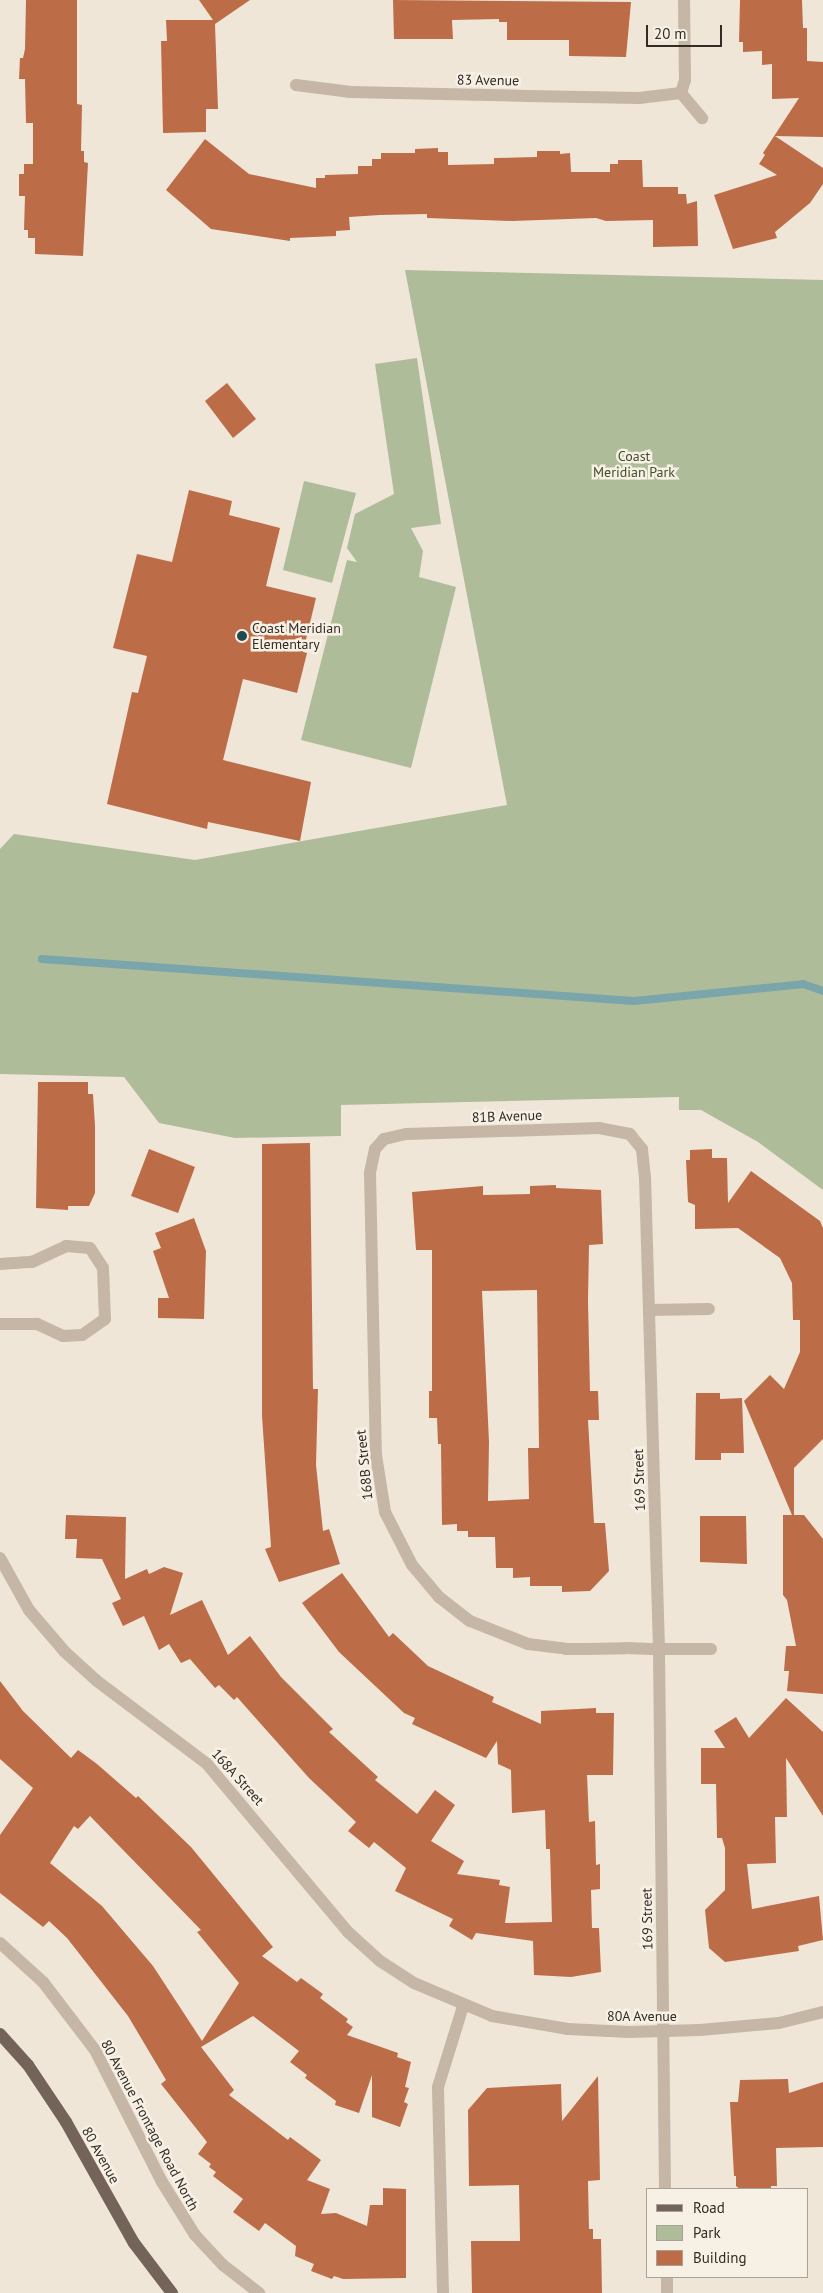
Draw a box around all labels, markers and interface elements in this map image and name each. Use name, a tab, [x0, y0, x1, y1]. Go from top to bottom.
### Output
scale bar	[648, 15, 724, 47]
text: 20 m	[654, 24, 687, 43]
street label: 83 Avenue	[456, 71, 520, 89]
park label: Coast Meridian Park	[593, 448, 675, 481]
place label: Coast Meridian Elementary	[252, 620, 341, 652]
marker: Coast Meridian Elementary	[236, 630, 248, 642]
street label: 81B Avenue	[471, 1106, 543, 1126]
street label: 168B Street	[352, 1429, 376, 1501]
street label: 169 Street	[630, 1449, 648, 1511]
street label: 168A Street	[208, 1745, 268, 1809]
street label: 169 Street	[638, 1888, 656, 1950]
street label: 80A Avenue	[607, 2008, 677, 2024]
street label: 80 Avenue Frontage Road North	[98, 2036, 202, 2214]
street label: 80 Avenue	[78, 2123, 124, 2187]
legend	[646, 2188, 808, 2278]
text: Road	[693, 2198, 725, 2217]
text: Park	[693, 2223, 721, 2242]
text: Building	[693, 2248, 747, 2267]

